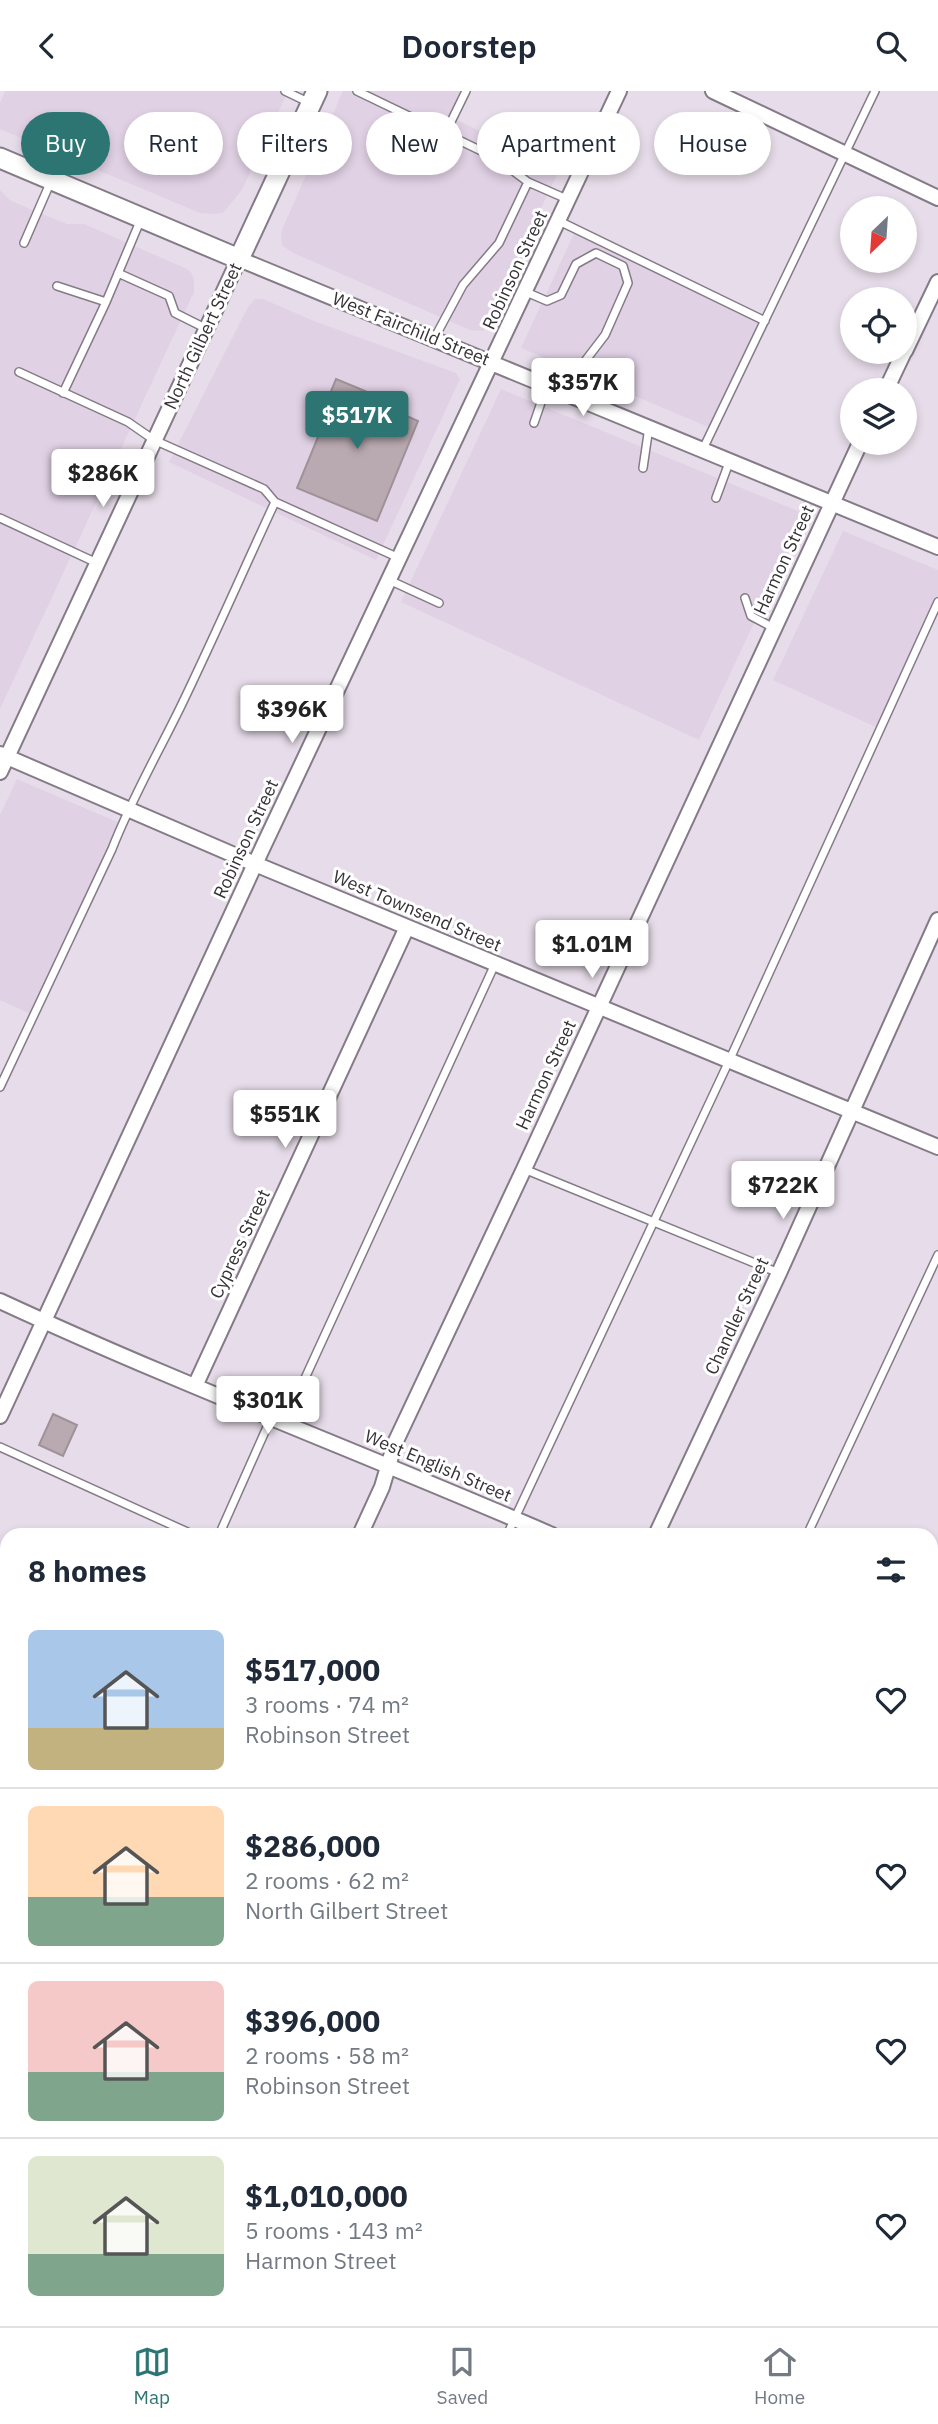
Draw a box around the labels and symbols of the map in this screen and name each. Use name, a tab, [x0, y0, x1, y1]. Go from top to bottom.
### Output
north arrow	[840, 196, 917, 273]
street label: Robinson Street	[477, 206, 552, 333]
street label: North Gilbert Street	[158, 259, 247, 413]
street label: West Fairchild Street	[329, 286, 493, 371]
pin: $357K	[534, 359, 632, 418]
pin: $517K	[308, 391, 406, 451]
pin: $286K	[54, 449, 152, 509]
street label: Harmon Street	[748, 501, 819, 618]
pin: $396K	[243, 685, 341, 745]
street label: Robinson Street	[208, 775, 283, 902]
street label: West Townsend Street	[329, 865, 505, 956]
pin: $1.01M	[535, 921, 649, 980]
street label: Harmon Street	[510, 1016, 581, 1133]
pin: $551K	[236, 1091, 334, 1150]
pin: $722K	[734, 1161, 832, 1221]
street label: Cypress Street	[204, 1185, 275, 1302]
street label: Chandler Street	[699, 1254, 774, 1378]
pin: $301K	[219, 1377, 317, 1436]
street label: West English Street	[361, 1424, 515, 1507]

